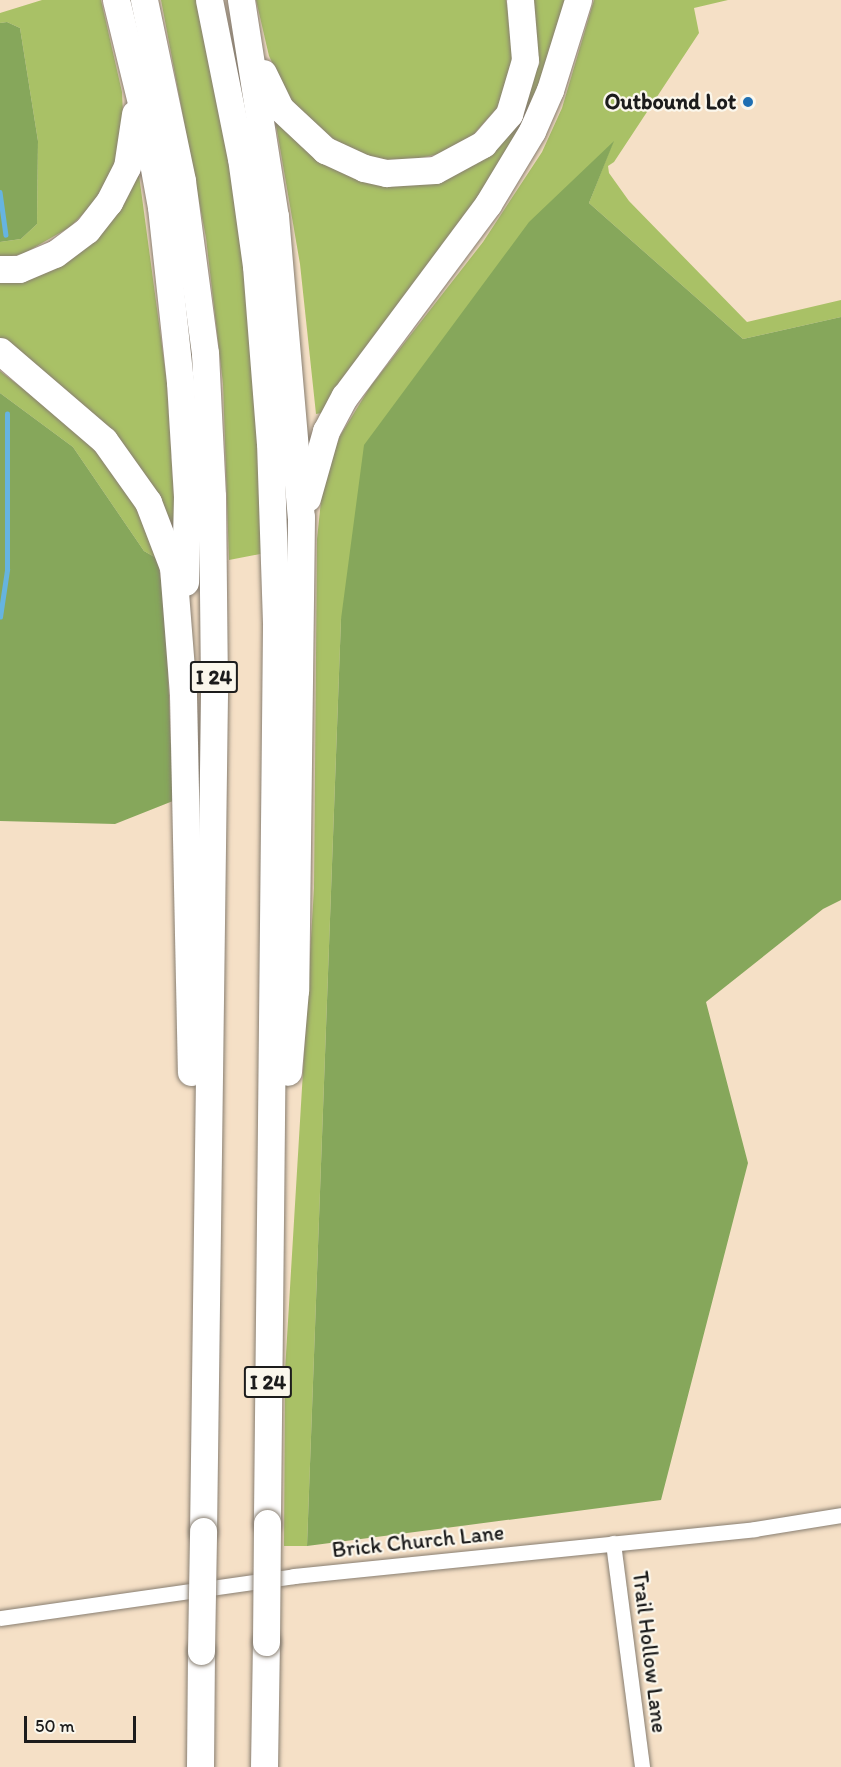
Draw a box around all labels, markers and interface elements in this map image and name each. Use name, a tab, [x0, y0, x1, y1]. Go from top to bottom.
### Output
place label: Outbound Lot	[605, 89, 736, 115]
marker: Outbound Lot	[741, 95, 755, 109]
road number: I 24	[188, 659, 240, 695]
road number: I 24	[242, 1364, 294, 1400]
street label: Brick Church Lane	[330, 1519, 506, 1563]
street label: Trail Hollow Lane	[627, 1569, 673, 1735]
scale bar	[27, 1704, 140, 1742]
text: 50 m	[35, 1715, 75, 1737]

